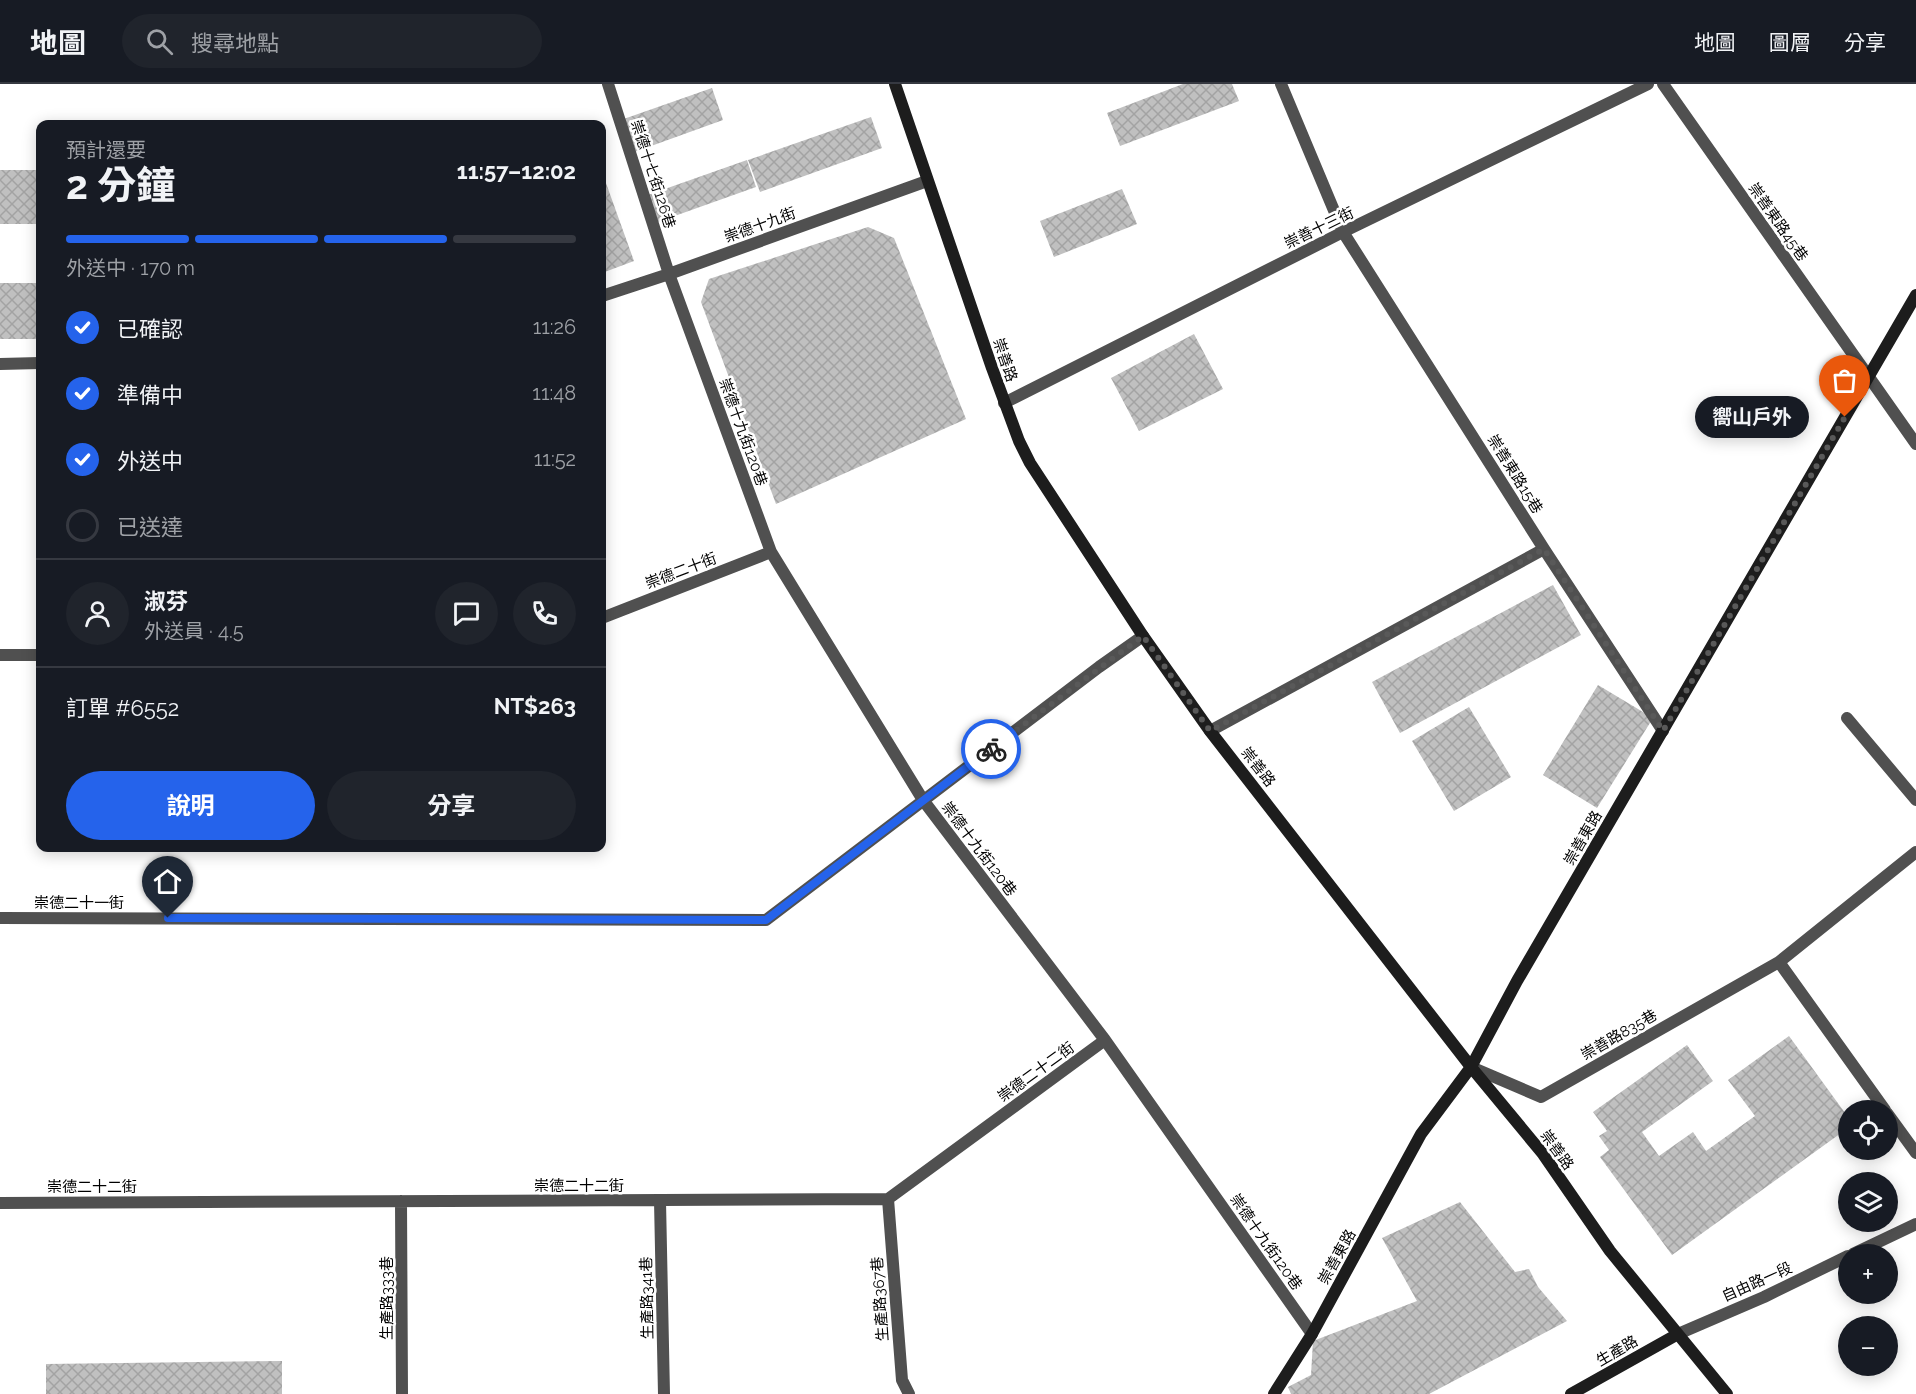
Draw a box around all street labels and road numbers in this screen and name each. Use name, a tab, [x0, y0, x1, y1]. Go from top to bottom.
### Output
street label: 崇德十七街126巷	[627, 117, 679, 231]
street label: 崇善東路45巷	[1744, 179, 1812, 265]
street label: 崇善十三街	[1281, 203, 1357, 253]
street label: 崇德十九街	[722, 204, 798, 246]
street label: 崇善路	[989, 336, 1021, 384]
street label: 崇德十九街120巷	[715, 376, 771, 488]
street label: 崇善東路15巷	[1484, 431, 1546, 517]
street label: 崇德二十街	[643, 549, 719, 593]
street label: 崇善路	[1237, 744, 1279, 790]
street label: 崇德十九街120巷	[938, 798, 1020, 900]
street label: 崇善東路	[1560, 808, 1606, 868]
street label: 崇德二十一街	[34, 894, 124, 912]
street label: 崇善路835巷	[1578, 1006, 1660, 1064]
street label: 崇德二十二街	[994, 1038, 1078, 1106]
street label: 崇善路	[1536, 1127, 1578, 1173]
street label: 崇德二十二街	[534, 1177, 624, 1195]
street label: 崇德二十二街	[47, 1178, 137, 1196]
street label: 崇德十九街120巷	[1226, 1190, 1306, 1294]
street label: 崇善東路	[1315, 1226, 1359, 1288]
street label: 生產路333巷	[378, 1256, 396, 1340]
street label: 生產路367巷	[868, 1256, 892, 1342]
street label: 生產路341巷	[637, 1257, 657, 1339]
street label: 自由路一段	[1719, 1259, 1795, 1305]
street label: 生產路	[1593, 1332, 1641, 1370]

